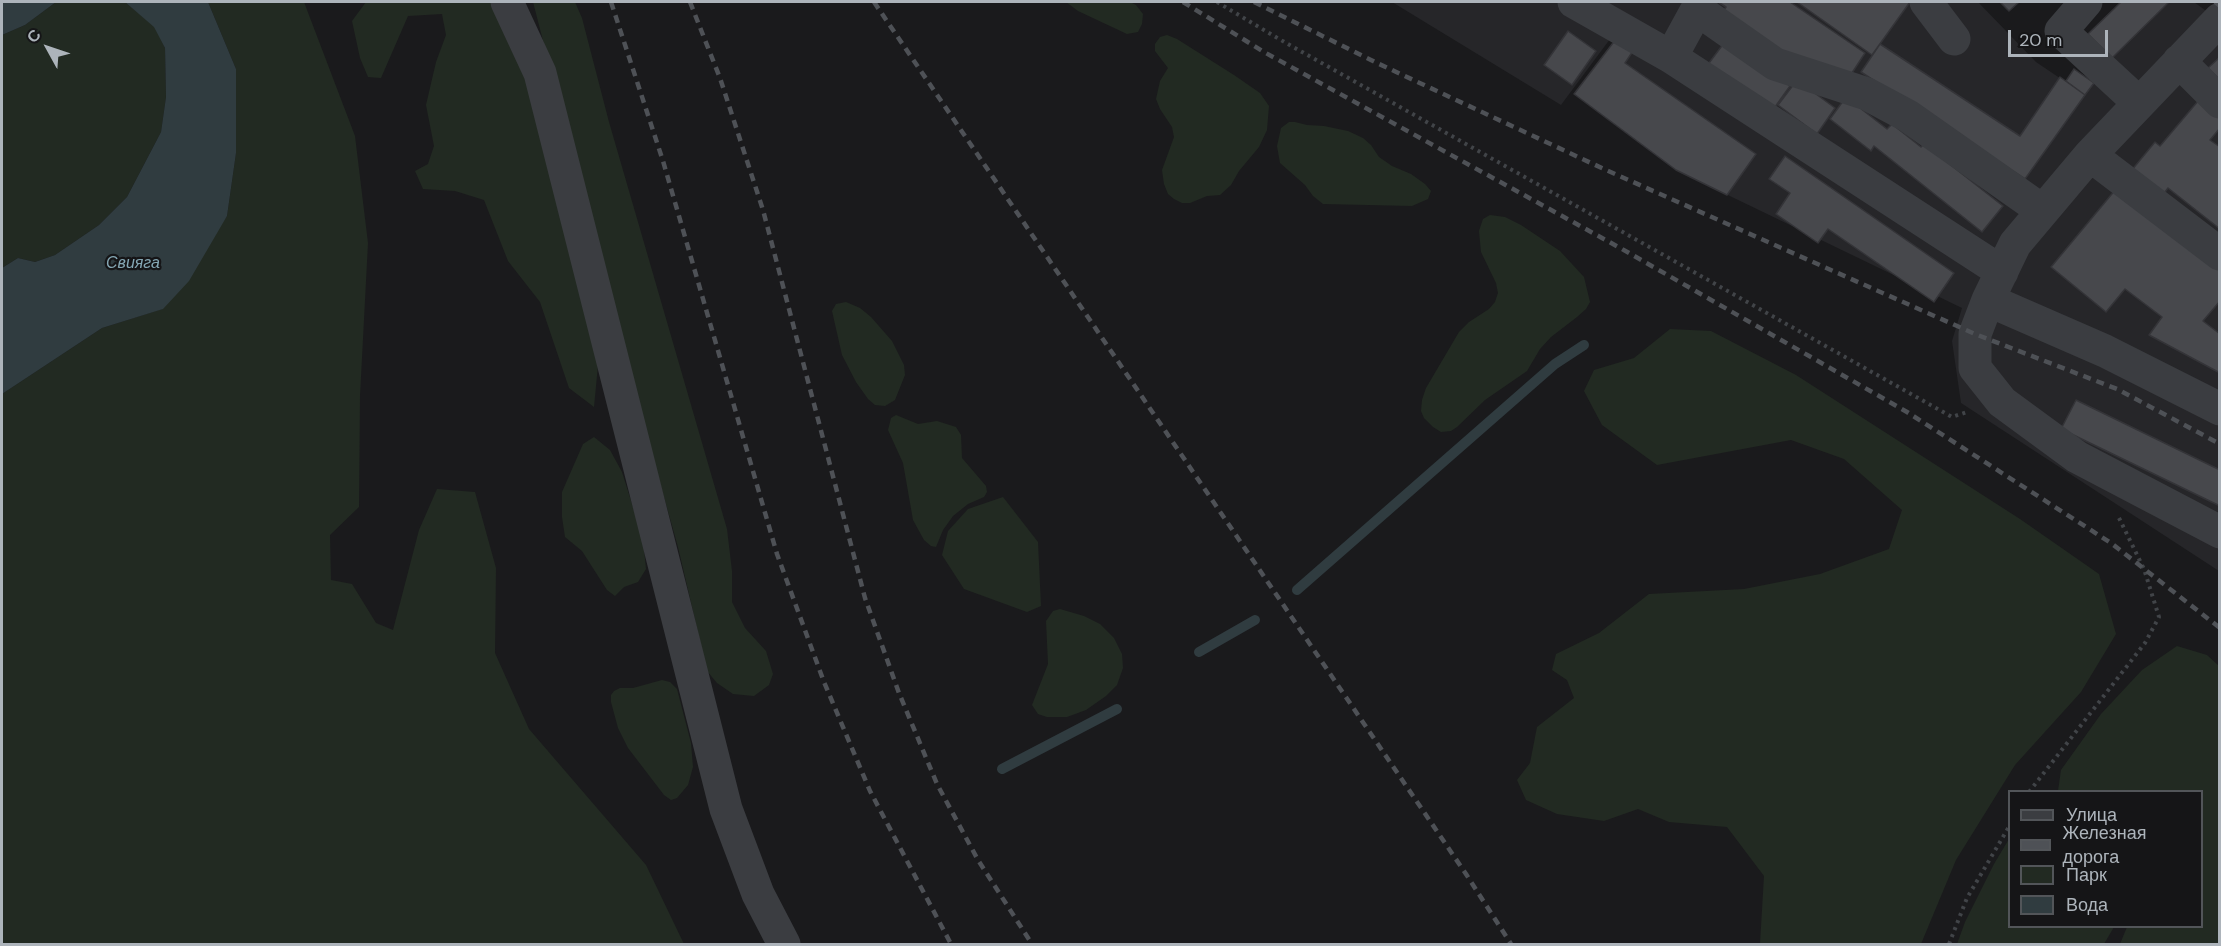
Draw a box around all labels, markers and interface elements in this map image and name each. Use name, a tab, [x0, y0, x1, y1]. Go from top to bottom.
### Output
north arrow	[18, 18, 78, 78]
scale bar	[2011, 18, 2112, 56]
text: С	[22, 25, 46, 47]
text: 20 m	[2019, 28, 2062, 52]
water label: Свияга	[106, 254, 160, 274]
legend	[2008, 790, 2203, 928]
text: Улица	[2066, 803, 2117, 827]
text: Железная дорога	[2063, 821, 2146, 869]
text: Парк	[2066, 863, 2107, 887]
text: Вода	[2066, 893, 2108, 917]

